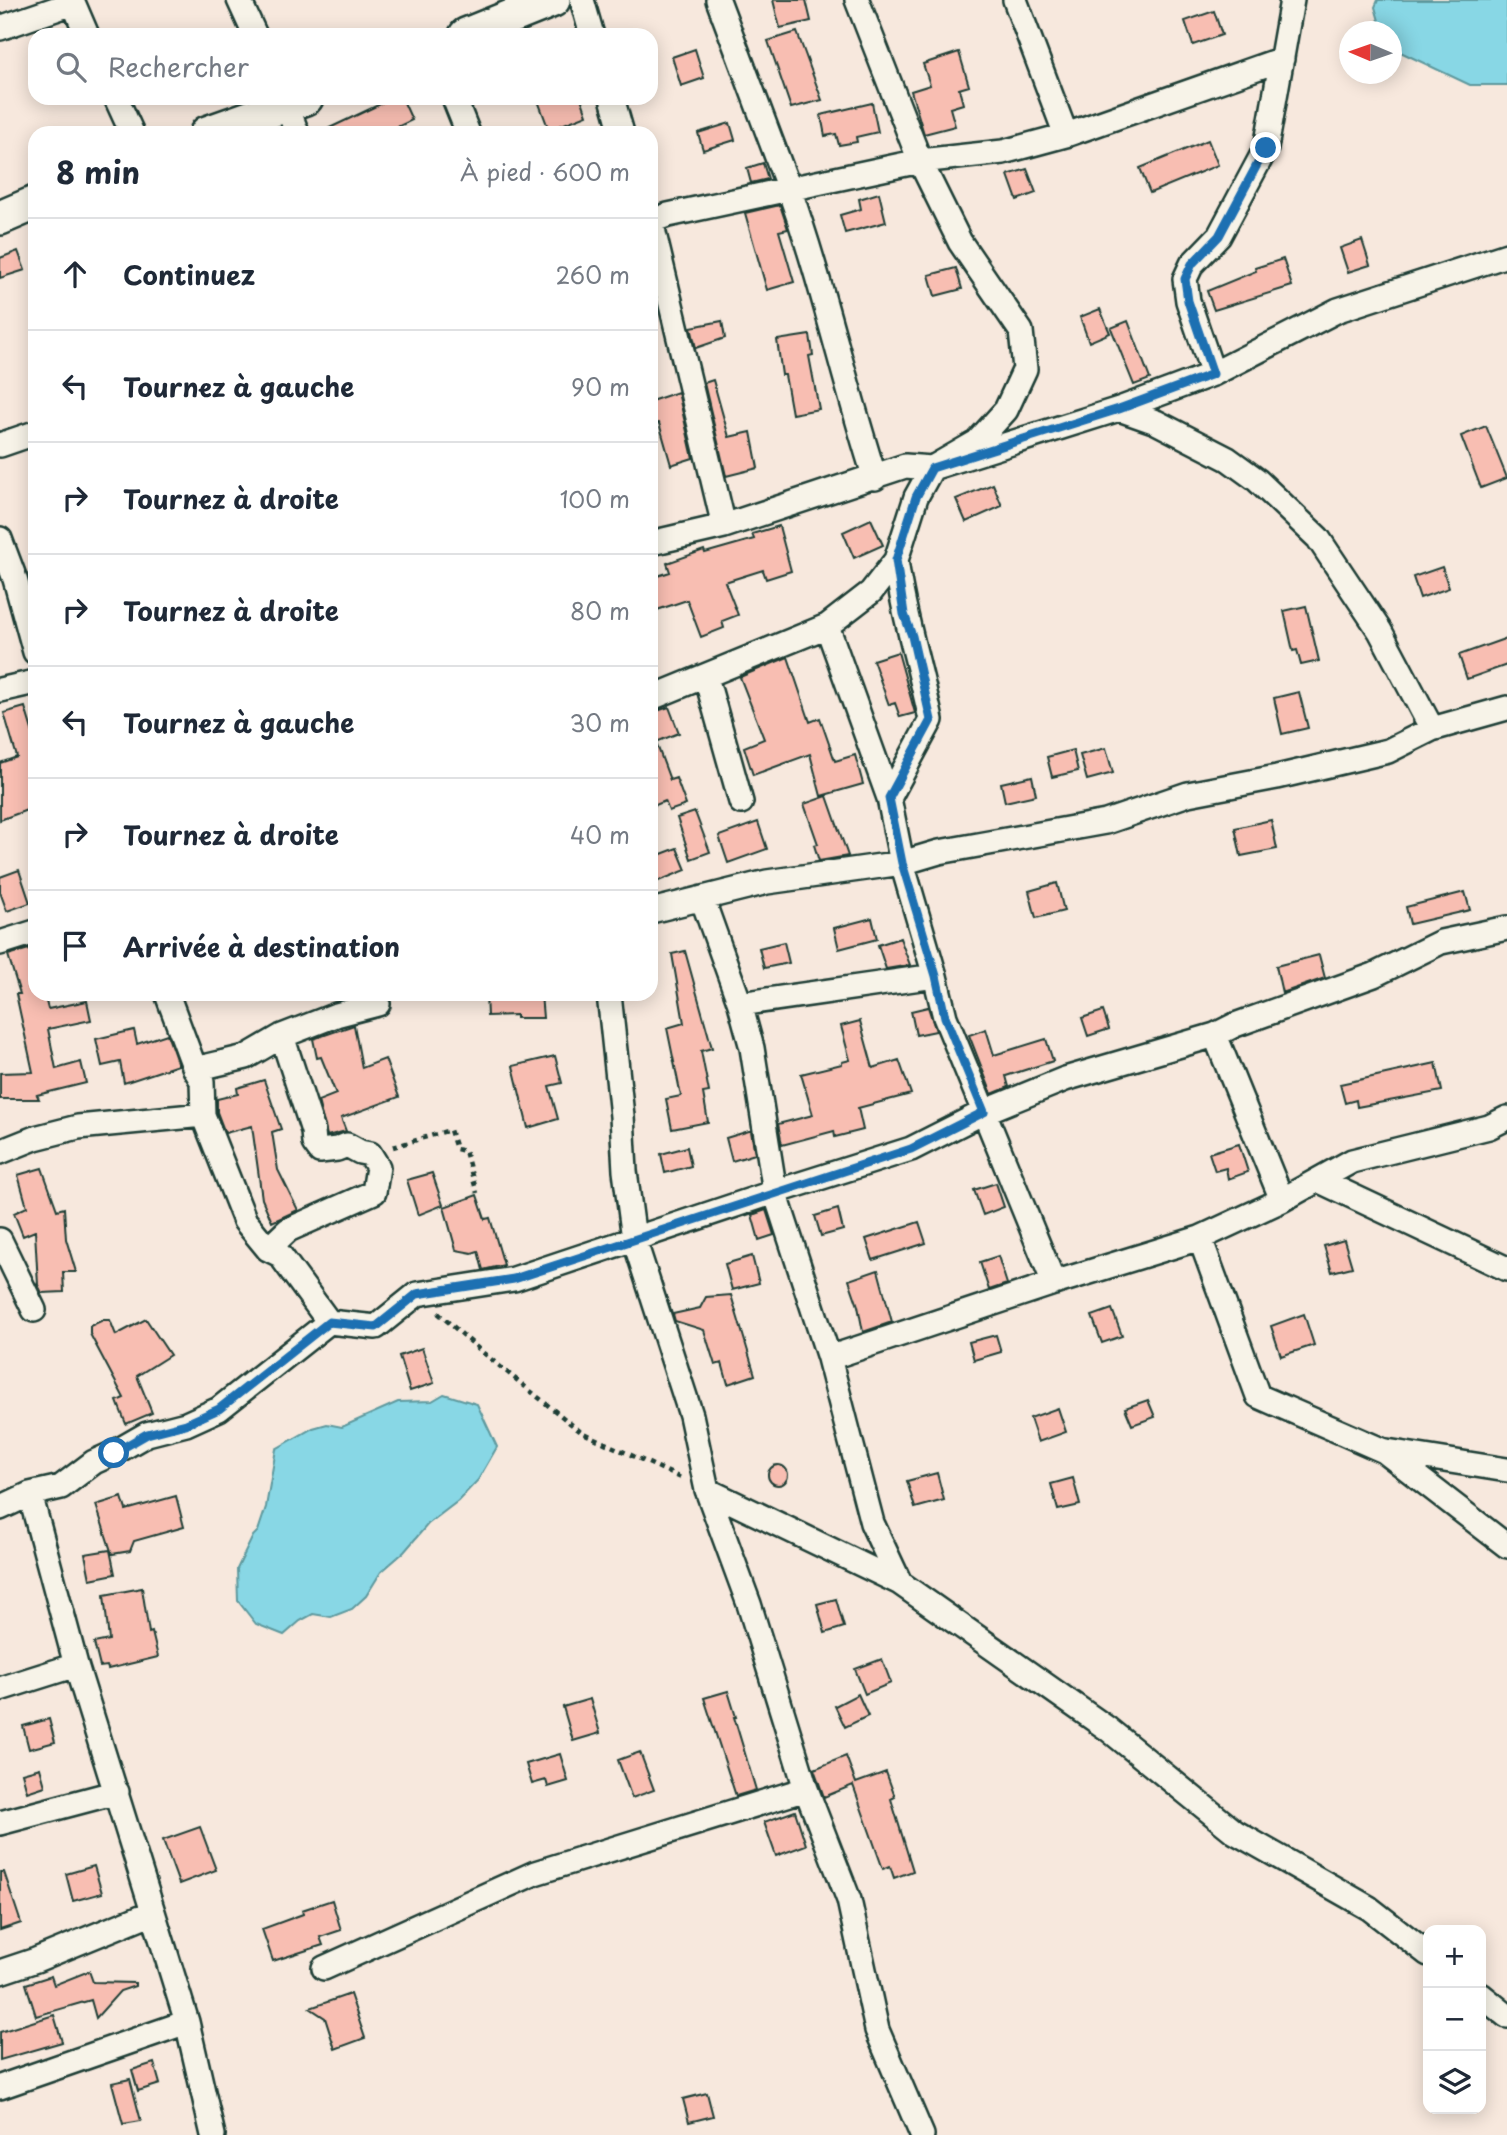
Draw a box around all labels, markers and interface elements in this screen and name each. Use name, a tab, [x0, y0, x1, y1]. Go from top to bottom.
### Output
north arrow	[1339, 21, 1402, 84]
search box	[28, 28, 658, 105]
text: Rechercher	[108, 47, 249, 86]
icon: search	[52, 48, 90, 86]
route end	[1250, 132, 1281, 163]
text: 8 min	[56, 149, 140, 194]
text: À pied · 600 m	[460, 154, 630, 189]
icon: ahead	[56, 255, 94, 293]
text: Continuez	[123, 255, 255, 294]
text: 260 m	[555, 257, 630, 292]
icon: left	[56, 367, 94, 405]
text: Tournez à gauche	[123, 367, 354, 406]
text: 90 m	[571, 369, 630, 404]
icon: right	[56, 479, 94, 517]
text: Tournez à droite	[123, 479, 339, 518]
text: 100 m	[560, 481, 630, 516]
icon: right	[56, 591, 94, 629]
text: Tournez à droite	[123, 591, 339, 630]
text: 80 m	[570, 593, 630, 628]
icon: left	[56, 703, 94, 741]
text: Tournez à gauche	[123, 703, 354, 742]
text: 30 m	[569, 705, 630, 740]
icon: right	[56, 815, 94, 853]
text: Tournez à droite	[123, 815, 339, 854]
text: 40 m	[570, 817, 630, 852]
icon: arrive	[56, 927, 94, 965]
text: Arrivée à destination	[123, 927, 400, 966]
route start	[98, 1437, 129, 1468]
map controls	[1423, 1925, 1486, 2114]
button: +	[1423, 1925, 1486, 1988]
button: −	[1423, 1988, 1486, 2051]
button: layers	[1423, 2051, 1486, 2114]

